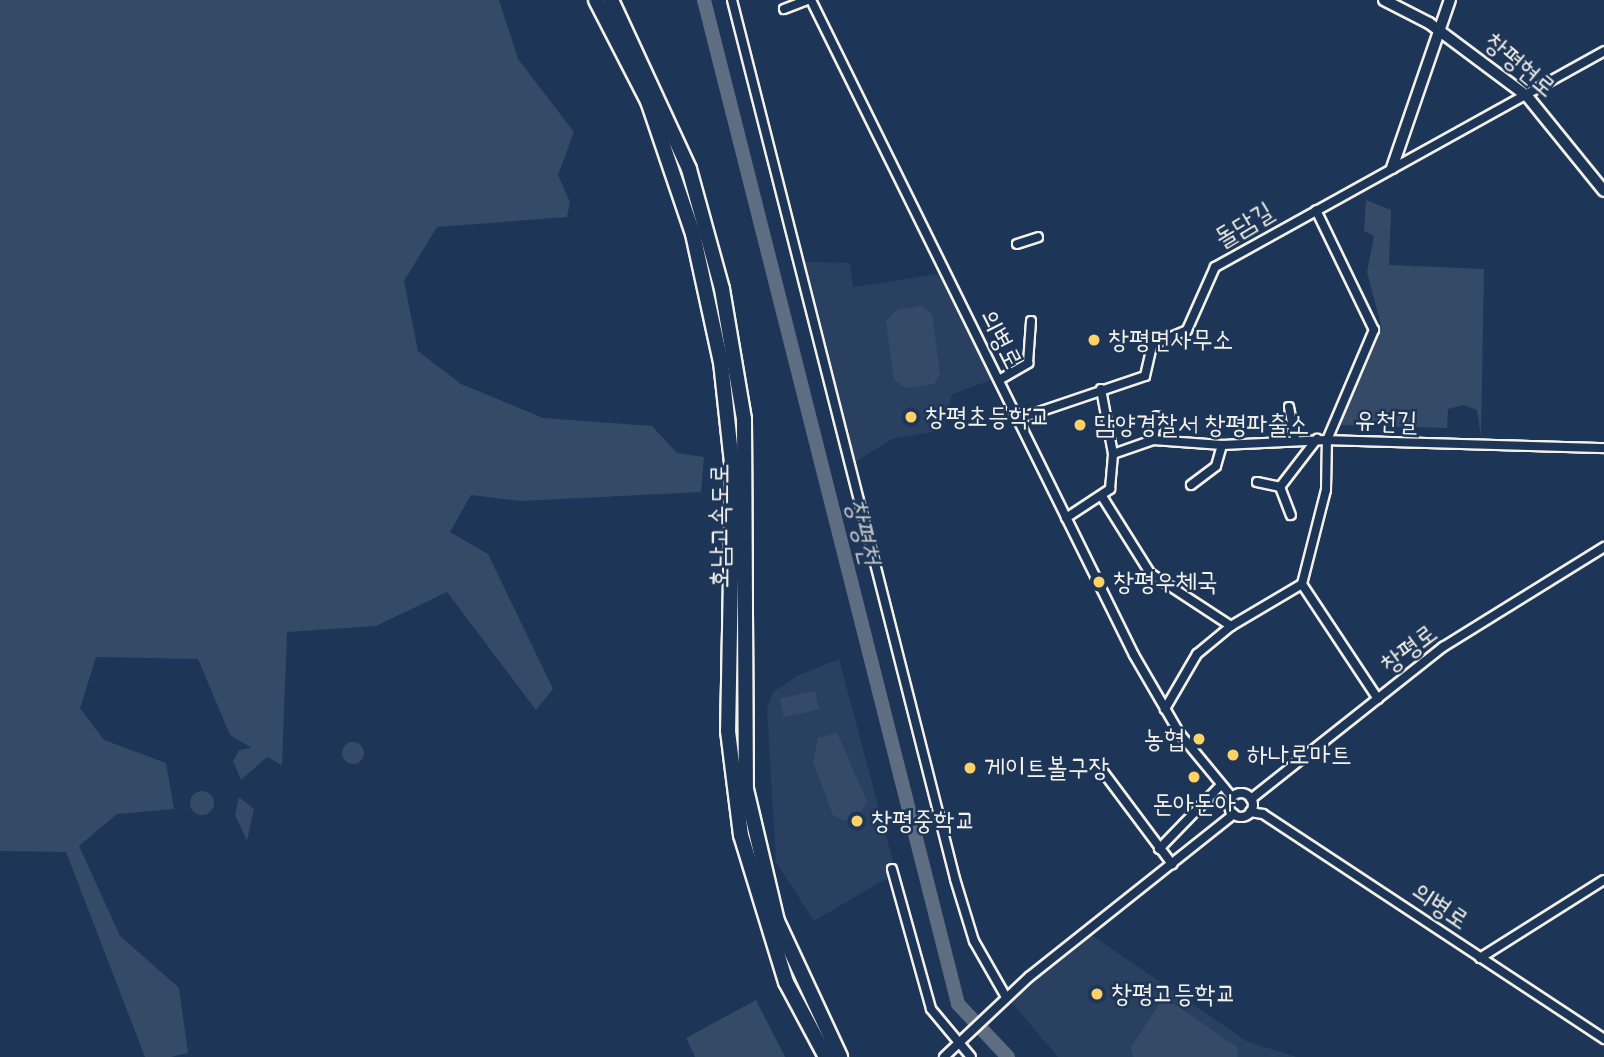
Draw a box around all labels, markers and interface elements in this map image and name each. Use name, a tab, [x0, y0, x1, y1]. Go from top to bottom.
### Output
street label: 창평현로	[1478, 26, 1562, 104]
street label: 돌담길	[1209, 195, 1279, 255]
street label: 의병로	[973, 304, 1029, 374]
place label: 창평면사무소	[1108, 324, 1234, 356]
marker: 창평면사무소	[1086, 332, 1102, 348]
place label: 창평초등학교	[925, 401, 1051, 433]
street label: 유천길	[1354, 404, 1418, 438]
marker: 창평초등학교	[903, 409, 919, 425]
place label: 담양경찰서 창평파출소	[1094, 409, 1309, 441]
marker: 담양경찰서 창평파출소	[1072, 417, 1088, 433]
street label: 호남고속도로	[704, 463, 736, 589]
water label: 창평천	[840, 494, 888, 568]
place label: 창평우체국	[1113, 566, 1218, 598]
marker: 창평우체국	[1091, 574, 1107, 590]
street label: 창평로	[1375, 618, 1443, 680]
place label: 농협	[1143, 723, 1185, 755]
marker: 농협	[1191, 731, 1207, 747]
place label: 하나로마트	[1247, 739, 1352, 771]
marker: 하나로마트	[1225, 747, 1241, 763]
place label: 게이트볼구장	[984, 752, 1110, 784]
marker: 게이트볼구장	[962, 760, 978, 776]
marker: 돈아돈아	[1186, 769, 1202, 785]
place label: 돈아돈아	[1152, 788, 1236, 820]
place label: 창평중학교	[871, 805, 976, 837]
marker: 창평중학교	[849, 813, 865, 829]
street label: 의병로	[1405, 876, 1475, 936]
place label: 창평고등학교	[1111, 978, 1237, 1010]
marker: 창평고등학교	[1089, 986, 1105, 1002]

